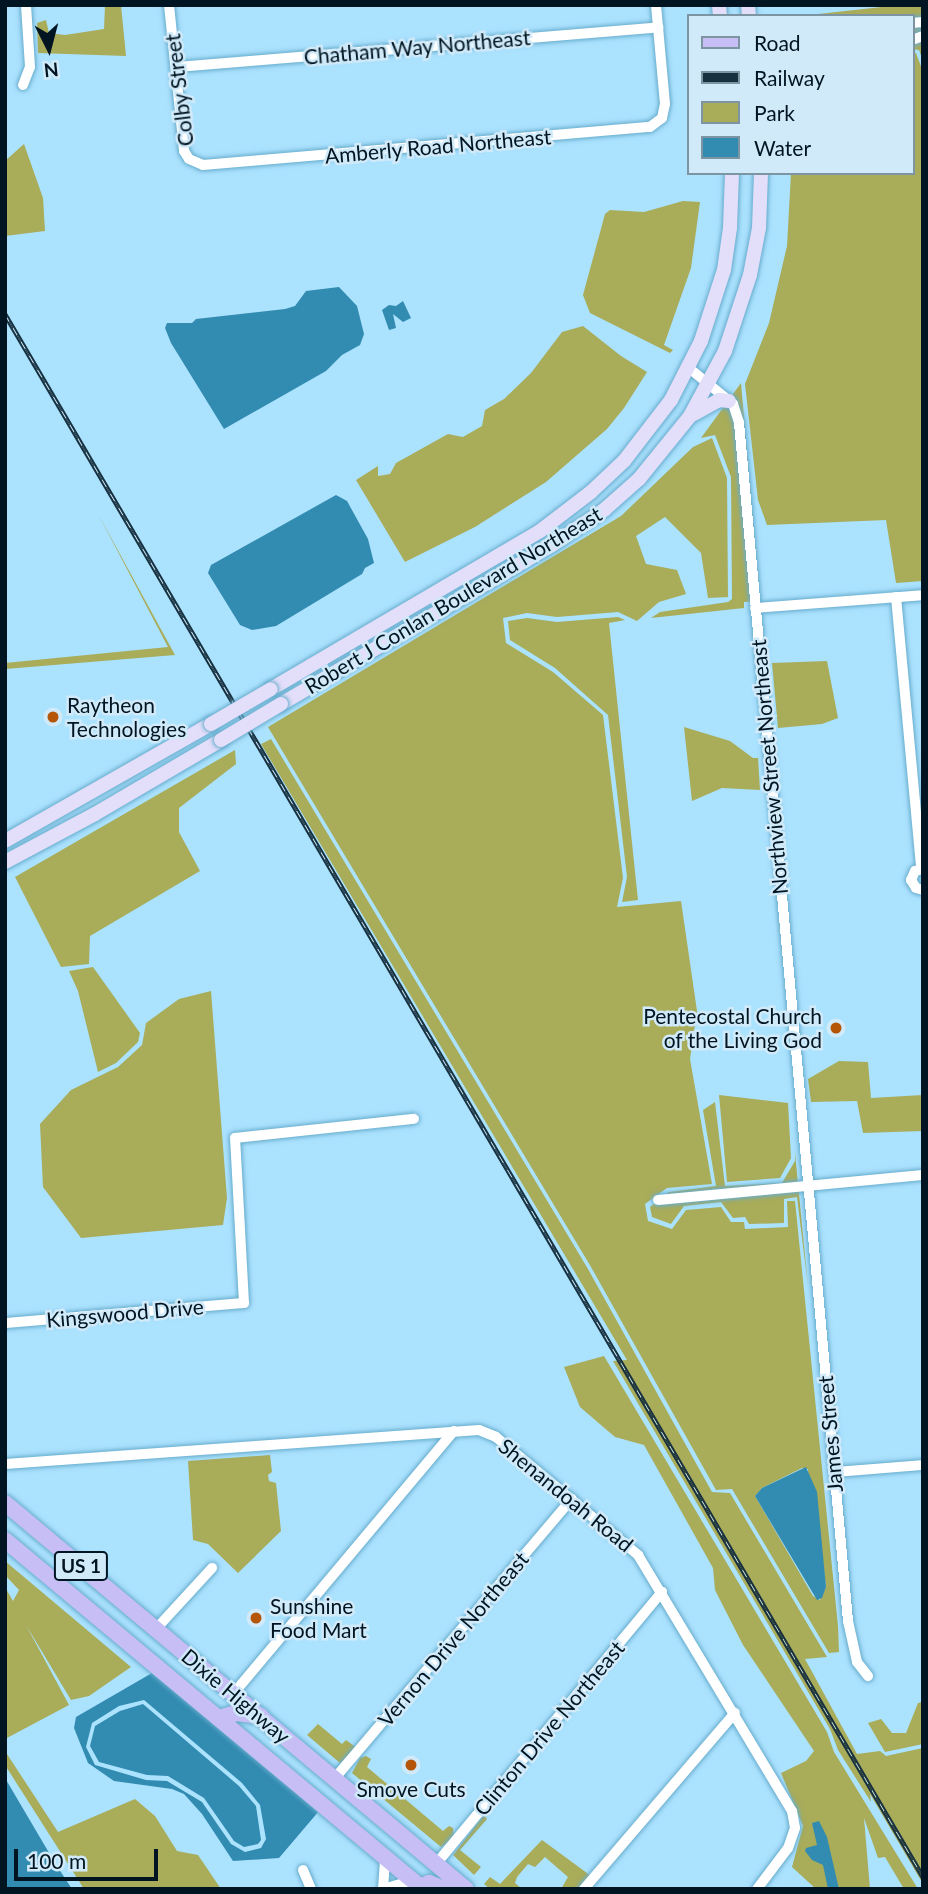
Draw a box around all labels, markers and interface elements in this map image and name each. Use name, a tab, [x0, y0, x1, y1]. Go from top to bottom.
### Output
north arrow	[14, 14, 84, 84]
legend	[687, 14, 914, 175]
street label: Chatham Way Northeast	[302, 25, 532, 69]
text: Road	[754, 30, 801, 55]
street label: Colby Street	[160, 32, 198, 148]
text: N	[43, 58, 60, 83]
text: Railway	[754, 65, 825, 90]
text: Park	[754, 100, 795, 125]
street label: Amberly Road Northeast	[323, 124, 553, 168]
text: Water	[754, 135, 811, 160]
street label: Robert J Conlan Boulevard Northeast	[300, 501, 606, 699]
street label: Northview Street Northeast	[745, 638, 793, 896]
place label: Raytheon Technologies	[67, 692, 186, 742]
marker: Raytheon Technologies	[45, 709, 61, 725]
place label: Pentecostal Church of the Living God	[643, 1003, 822, 1053]
marker: Pentecostal Church of the Living God	[828, 1020, 844, 1036]
street label: Kingswood Drive	[45, 1294, 205, 1332]
street label: James Street	[812, 1375, 848, 1493]
street label: Shenandoah Road	[494, 1433, 638, 1557]
street label: Vernon Drive Northeast	[373, 1547, 533, 1731]
road number: US 1	[53, 1550, 109, 1582]
place label: Sunshine Food Mart	[270, 1593, 367, 1643]
marker: Sunshine Food Mart	[248, 1610, 264, 1626]
street label: Clinton Drive Northeast	[469, 1636, 629, 1820]
street label: Dixie Highway	[177, 1643, 295, 1749]
marker: Smove Cuts	[403, 1757, 419, 1773]
place label: Smove Cuts	[356, 1776, 466, 1802]
scale bar	[18, 1834, 161, 1878]
text: 100 m	[27, 1848, 86, 1873]

